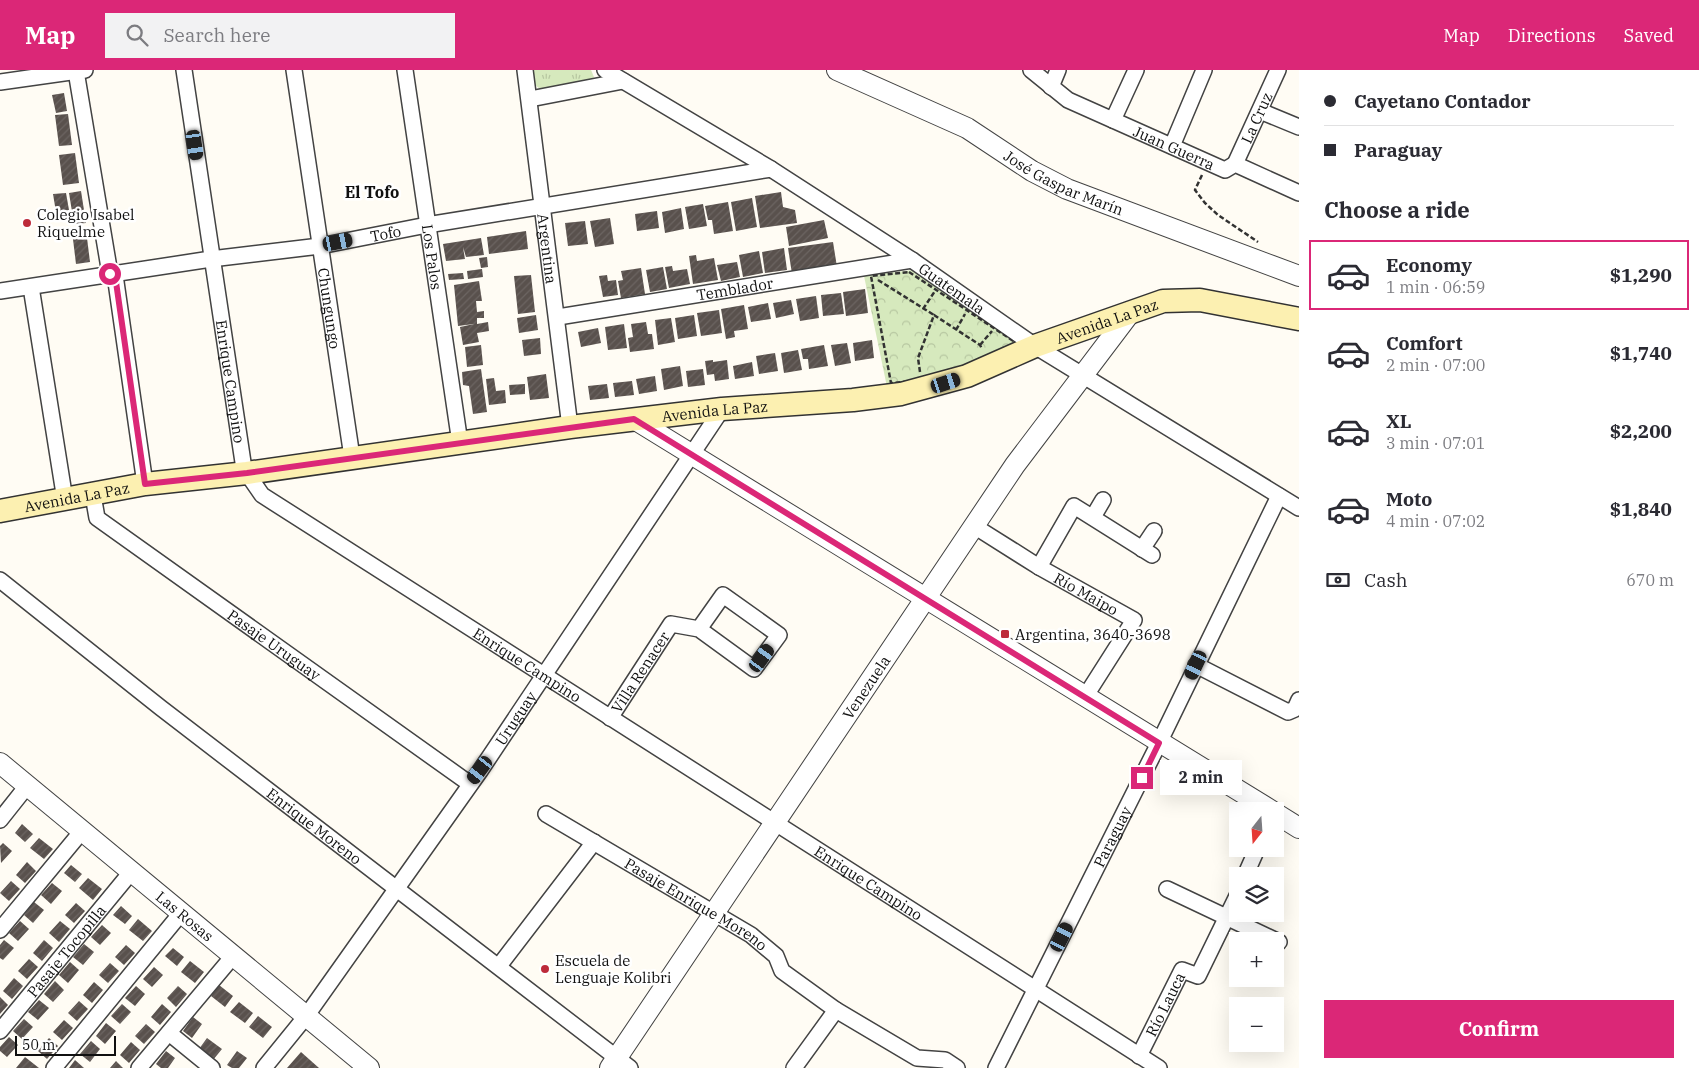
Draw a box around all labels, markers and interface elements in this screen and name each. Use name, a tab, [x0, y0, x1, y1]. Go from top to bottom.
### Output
search box	[105, 13, 455, 58]
text: Map	[25, 19, 75, 51]
icon: search	[123, 21, 151, 49]
text: Search here	[163, 23, 270, 47]
text: Map	[1443, 24, 1480, 47]
text: Directions	[1508, 24, 1596, 47]
text: Saved	[1624, 24, 1674, 47]
street label: La Cruz	[1236, 89, 1276, 146]
text: Cayetano Contador	[1354, 89, 1531, 113]
street label: Juan Guerra	[1131, 121, 1218, 174]
car	[185, 129, 204, 161]
text: Paraguay	[1354, 138, 1442, 162]
street label: José Gaspar Marín	[1000, 146, 1127, 219]
district label: El Tofo	[345, 182, 399, 202]
text: Choose a ride	[1324, 195, 1470, 224]
place label: Colegio Isabel Riquelme	[37, 205, 135, 241]
street label: Argentina	[534, 212, 561, 285]
marker: Colegio Isabel Riquelme	[21, 217, 33, 229]
street label: Tofo	[369, 221, 403, 245]
street label: Los Palos	[418, 223, 447, 291]
car	[321, 232, 354, 252]
icon: car	[1326, 253, 1371, 298]
text: Economy	[1386, 253, 1472, 277]
street label: Guatemala	[915, 258, 989, 318]
route start	[99, 263, 121, 285]
text: $1,290	[1610, 263, 1672, 287]
street label: Chungungo	[314, 267, 345, 350]
street label: Temblador	[695, 273, 775, 304]
text: 1 min · 06:59	[1386, 277, 1485, 297]
street label: Avenida La Paz	[1053, 294, 1160, 347]
street label: Enrique Campino	[212, 319, 249, 444]
icon: car	[1326, 331, 1371, 376]
text: Comfort	[1386, 331, 1463, 355]
text: $1,740	[1610, 341, 1672, 365]
text: 2 min · 07:00	[1386, 355, 1485, 375]
car	[929, 371, 962, 395]
street label: Avenida La Paz	[661, 396, 768, 426]
icon: car	[1326, 409, 1371, 454]
text: XL	[1386, 409, 1412, 433]
text: $2,200	[1610, 419, 1672, 443]
text: 3 min · 07:01	[1386, 433, 1485, 453]
street label: Avenida La Paz	[23, 478, 131, 516]
icon: car	[1326, 487, 1371, 532]
text: Moto	[1386, 487, 1432, 511]
text: $1,840	[1610, 497, 1672, 521]
text: 4 min · 07:02	[1386, 511, 1485, 531]
icon: cash	[1324, 566, 1352, 594]
street label: Río Maipo	[1051, 568, 1122, 619]
text: Cash	[1364, 568, 1408, 592]
text: 670 m	[1626, 570, 1674, 590]
street label: Pasaje Uruguay	[224, 605, 324, 684]
street label: Enrique Campino	[470, 623, 585, 706]
place label: Argentina, 3640-3698	[1015, 625, 1171, 644]
street label: Villa Renacer	[607, 627, 673, 716]
marker: Argentina, 3640-3698	[999, 628, 1011, 640]
car	[747, 641, 776, 675]
car	[1182, 648, 1209, 682]
street label: Venezuela	[838, 652, 894, 722]
street label: Uruguay	[491, 688, 540, 749]
car	[464, 754, 495, 786]
callout: 2 min	[1160, 760, 1242, 796]
route end	[1131, 767, 1153, 789]
text: 2 min	[1179, 767, 1223, 787]
street label: Enrique Moreno	[263, 783, 366, 868]
north arrow	[1229, 802, 1284, 858]
map controls	[1229, 802, 1284, 1052]
street label: Paraguay	[1089, 803, 1135, 870]
street label: Enrique Campino	[811, 841, 926, 924]
street label: Pasaje Enrique Moreno	[621, 853, 772, 954]
button: layers	[1229, 867, 1284, 922]
street label: Las Rosas	[152, 887, 218, 945]
street label: Pasaje Tocopilla	[23, 901, 110, 1001]
car	[1048, 920, 1075, 954]
button: +	[1229, 932, 1284, 987]
place label: Escuela de Lenguaje Kolibri	[555, 951, 672, 987]
marker: Escuela de Lenguaje Kolibri	[539, 963, 551, 975]
street label: Río Lauca	[1141, 969, 1189, 1039]
button: −	[1229, 997, 1284, 1052]
button: Confirm	[1324, 1000, 1674, 1058]
scale bar	[15, 1033, 116, 1056]
text: 50 m	[22, 1036, 55, 1054]

